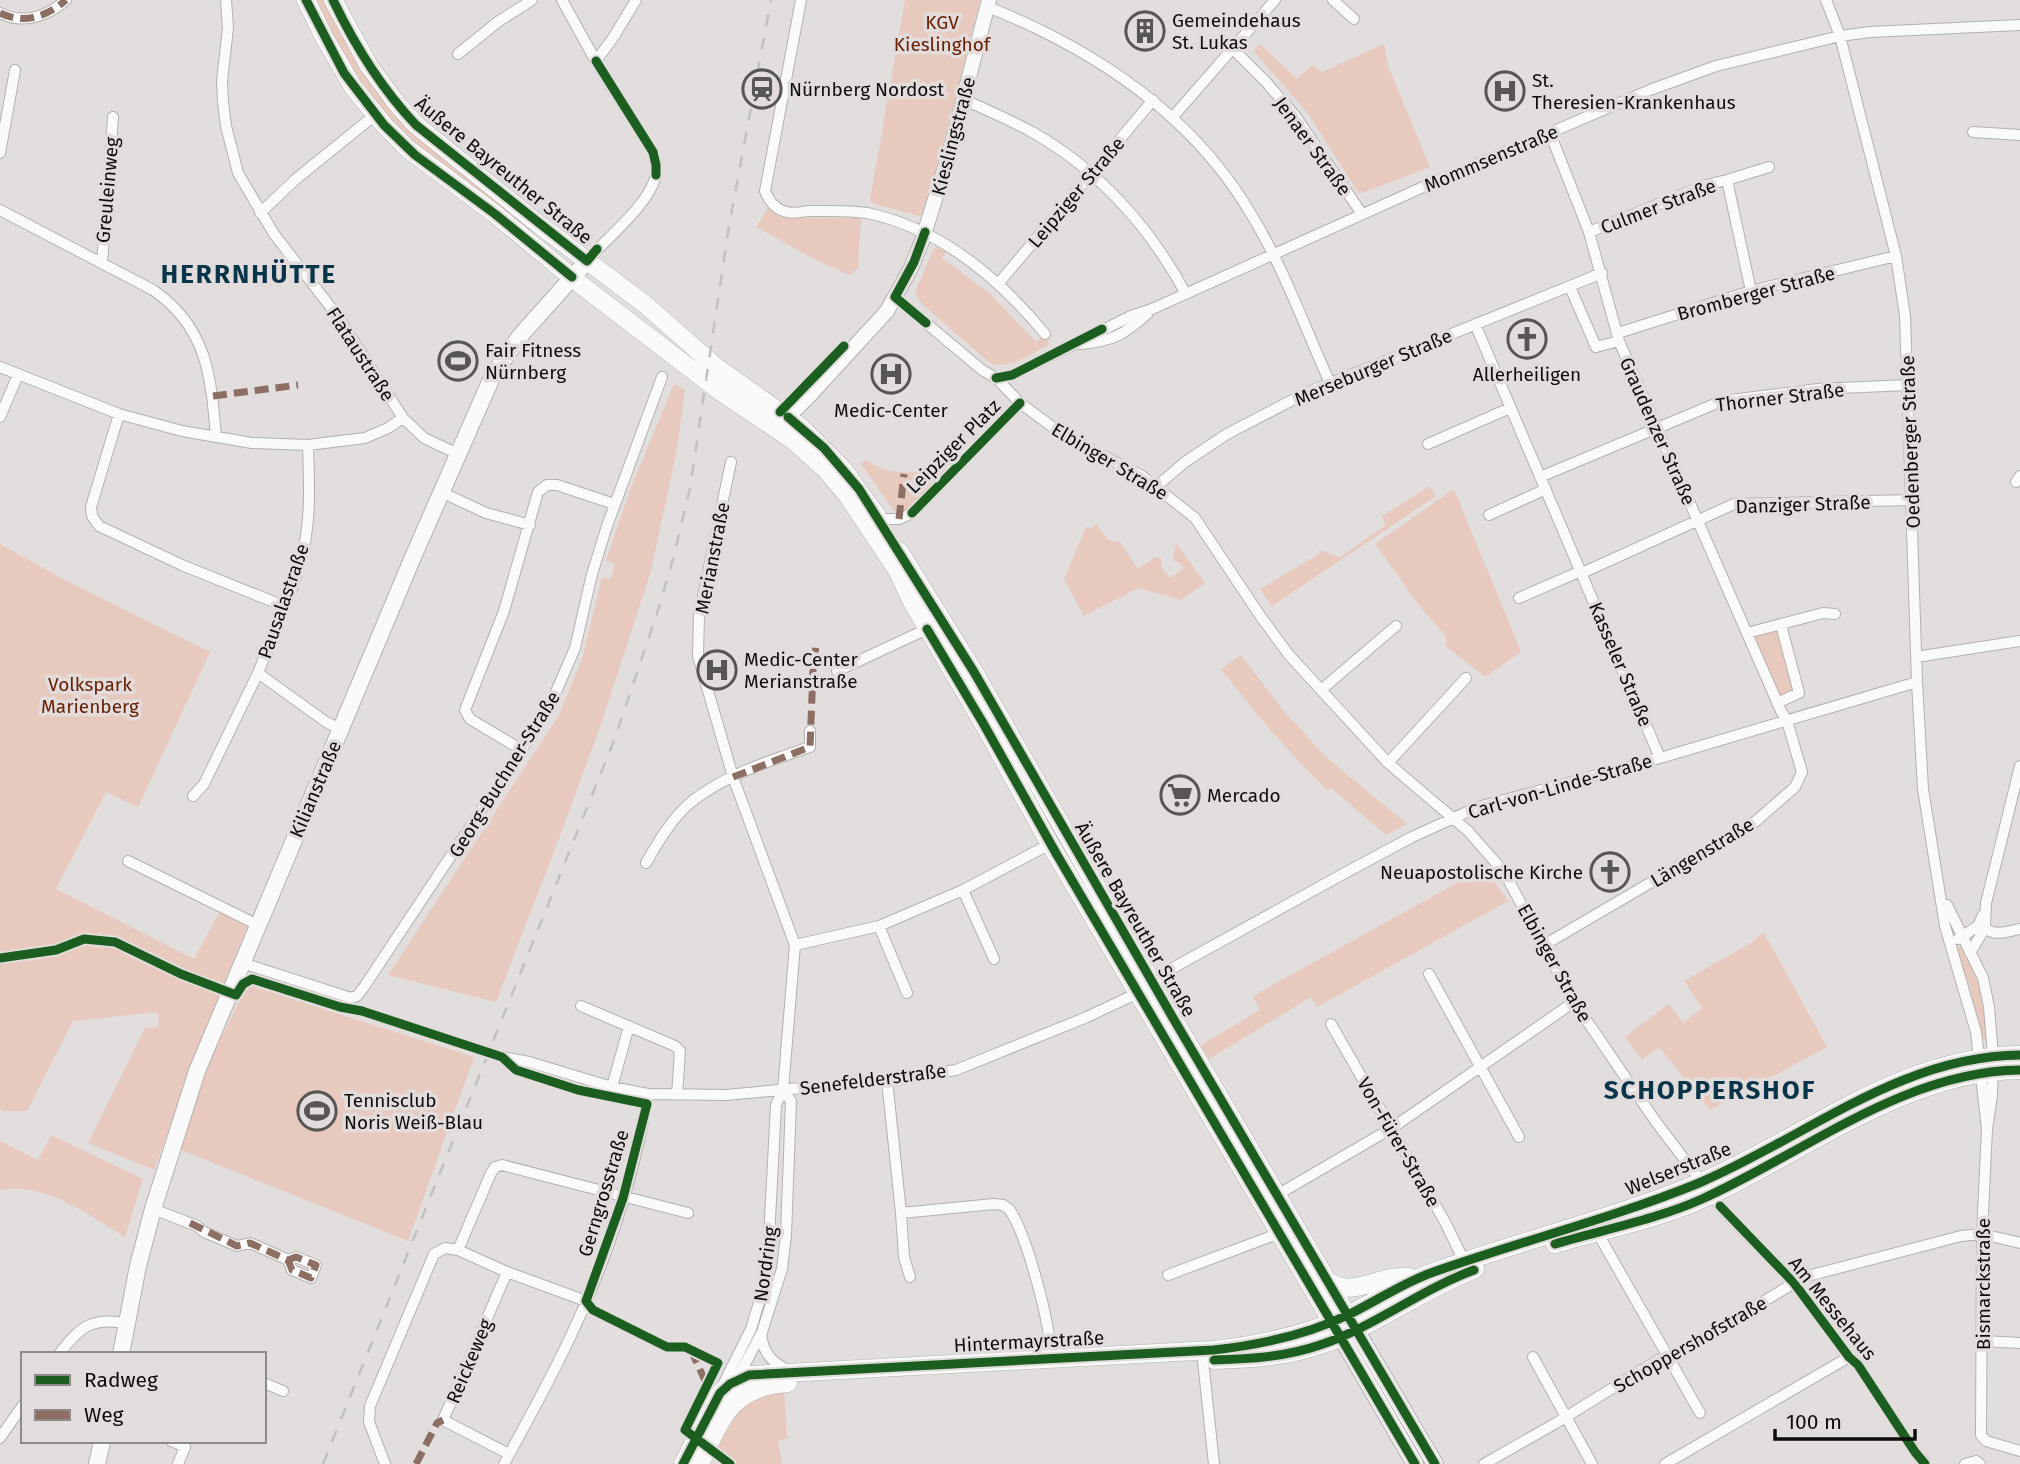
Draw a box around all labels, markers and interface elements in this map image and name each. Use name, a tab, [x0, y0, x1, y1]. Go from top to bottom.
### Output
place label: Gemeindehaus St. Lukas	[1172, 9, 1301, 54]
building icon: Gemeindehaus St. Lukas	[1124, 10, 1166, 52]
park label: KGV Kieslinghof	[894, 11, 992, 56]
station icon: Nürnberg Nordost	[741, 68, 783, 110]
place label: St. Theresien-Krankenhaus	[1532, 69, 1736, 114]
hospital icon: St. Theresien-Krankenhaus	[1484, 70, 1526, 112]
street label: Kieslingstraße	[927, 74, 980, 198]
place label: Nürnberg Nordost	[789, 78, 944, 101]
street label: Äußere Bayreuther Straße	[410, 92, 597, 249]
street label: Jenaer Straße	[1269, 93, 1356, 200]
street label: Mommsenstraße	[1421, 120, 1562, 197]
street label: Leipziger Straße	[1023, 132, 1129, 252]
street label: Greuleinweg	[91, 136, 124, 244]
street label: Culmer Straße	[1597, 174, 1719, 239]
district label: HERRNHÜTTE	[161, 258, 337, 290]
street label: Bromberger Straße	[1675, 261, 1838, 326]
street label: Flataustraße	[322, 303, 399, 406]
church icon: Allerheiligen	[1506, 318, 1548, 360]
street label: Merseburger Straße	[1291, 324, 1455, 411]
place label: Fair Fitness Nürnberg	[485, 339, 581, 384]
sports icon: Fair Fitness Nürnberg	[437, 340, 479, 382]
hospital icon: Medic-Center	[870, 353, 912, 395]
street label: Graudenzer Straße	[1615, 354, 1701, 509]
street label: Oedenberger Straße	[1896, 355, 1925, 529]
place label: Allerheiligen	[1473, 363, 1581, 386]
street label: Thorner Straße	[1715, 378, 1846, 417]
street label: Leipziger Platz	[902, 395, 1005, 498]
place label: Medic-Center	[834, 399, 949, 422]
street label: Elbinger Straße	[1047, 418, 1172, 505]
street label: Danziger Straße	[1735, 491, 1871, 518]
street label: Merianstraße	[690, 500, 735, 616]
street label: Pausalastraße	[253, 541, 314, 662]
street label: Kasseler Straße	[1584, 598, 1657, 730]
place label: Medic-Center Merianstraße	[744, 648, 858, 693]
hospital icon: Medic-Center Merianstraße	[696, 649, 738, 691]
park label: Volkspark Marienberg	[41, 673, 139, 718]
street label: Georg-Buchner-Straße	[444, 687, 565, 862]
street label: Kilianstraße	[285, 737, 346, 841]
street label: Carl-von-Linde-Straße	[1465, 749, 1655, 824]
supermarket icon: Mercado	[1159, 774, 1201, 816]
place label: Mercado	[1207, 784, 1281, 807]
street label: Längenstraße	[1647, 813, 1758, 892]
street label: Äußere Bayreuther Straße	[1070, 818, 1201, 1021]
church icon: Neuapostolische Kirche	[1589, 851, 1631, 893]
place label: Neuapostolische Kirche	[1380, 861, 1583, 884]
street label: Elbinger Straße	[1513, 900, 1597, 1026]
street label: Senefelderstraße	[799, 1059, 948, 1100]
street label: Von-Fürer-Straße	[1352, 1073, 1445, 1211]
district label: SCHOPPERSHOF	[1604, 1075, 1816, 1106]
place label: Tennisclub Noris Weiß-Blau	[344, 1089, 483, 1134]
sports icon: Tennisclub Noris Weiß-Blau	[296, 1090, 338, 1132]
street label: Gerngrosstraße	[573, 1127, 634, 1259]
street label: Welserstraße	[1622, 1137, 1734, 1200]
street label: Bismarckstraße	[1972, 1218, 1995, 1350]
street label: Nordring	[749, 1225, 782, 1303]
street label: Am Messehaus	[1784, 1252, 1881, 1365]
street label: Schoppershofstraße	[1609, 1291, 1771, 1398]
street label: Reickeweg	[441, 1315, 498, 1407]
street label: Hintermayrstraße	[953, 1326, 1105, 1357]
legend	[21, 1352, 266, 1443]
text: Radweg	[84, 1367, 158, 1393]
scale bar	[1775, 1398, 1915, 1442]
text: Weg	[84, 1402, 124, 1428]
text: 100 m	[1786, 1409, 1842, 1435]

